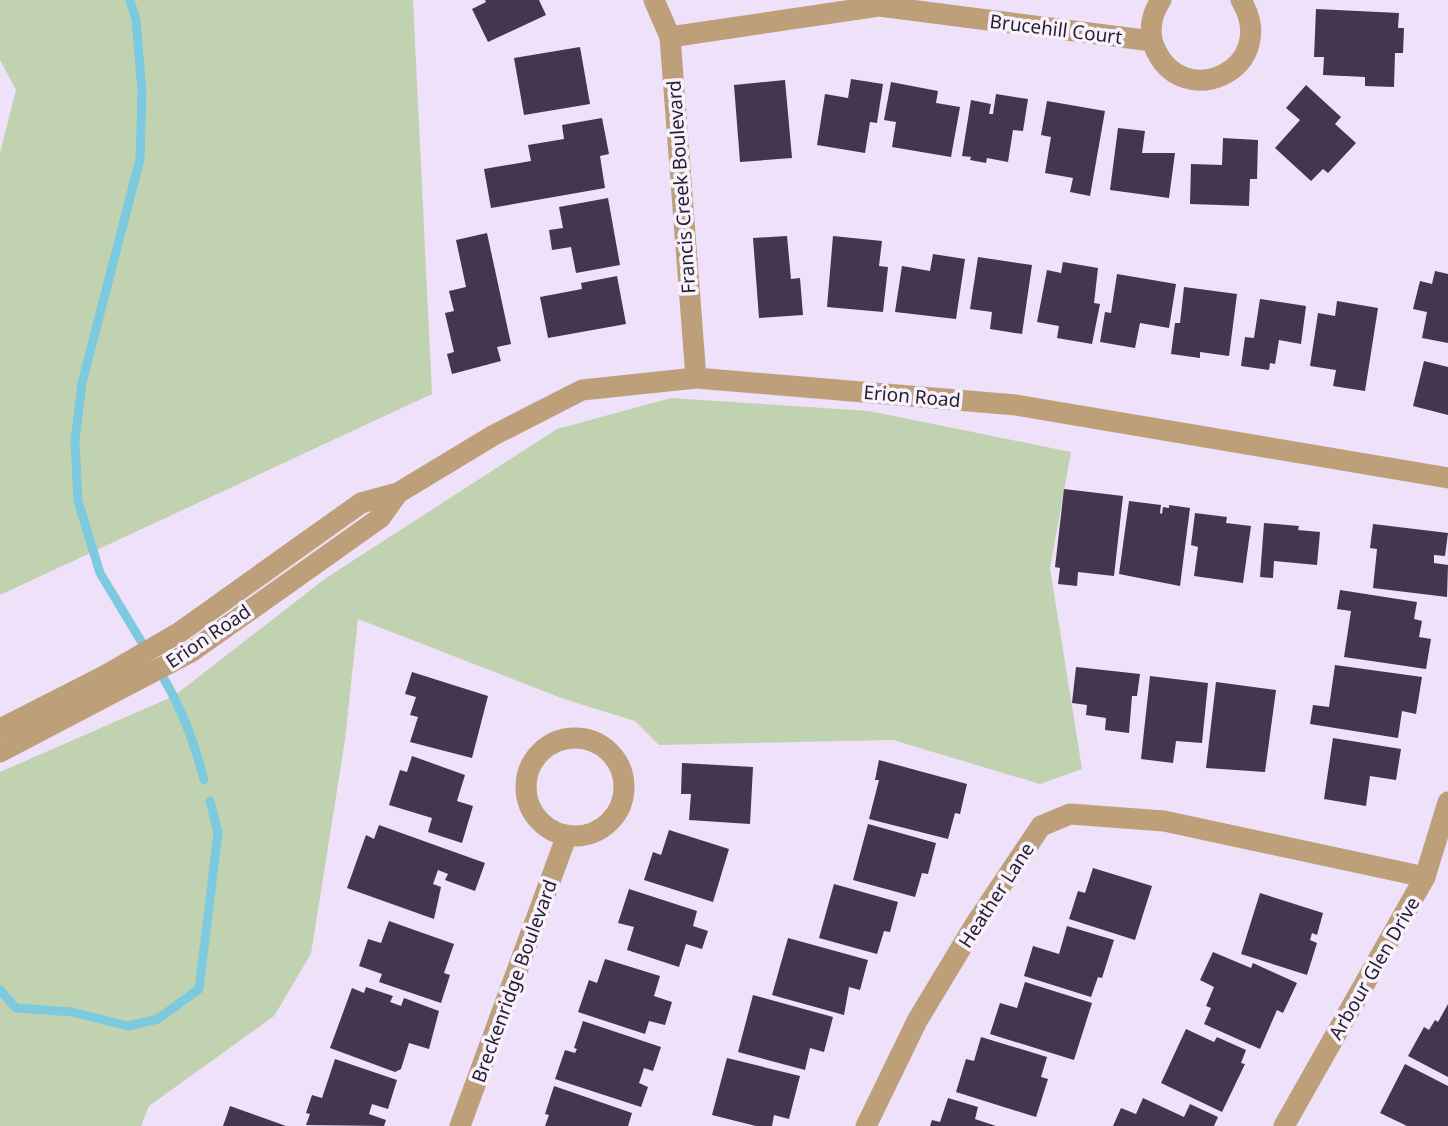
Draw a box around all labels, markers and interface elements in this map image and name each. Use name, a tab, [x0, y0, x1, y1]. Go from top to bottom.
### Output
street label: Brucehill Court	[988, 8, 1124, 50]
street label: Francis Creek Boulevard	[661, 79, 701, 295]
street label: Erion Road	[862, 379, 962, 413]
street label: Erion Road	[160, 598, 256, 674]
street label: Heather Lane	[952, 837, 1040, 953]
street label: Breckenridge Boulevard	[465, 876, 563, 1086]
street label: Arbour Glen Drive	[1323, 892, 1425, 1044]

